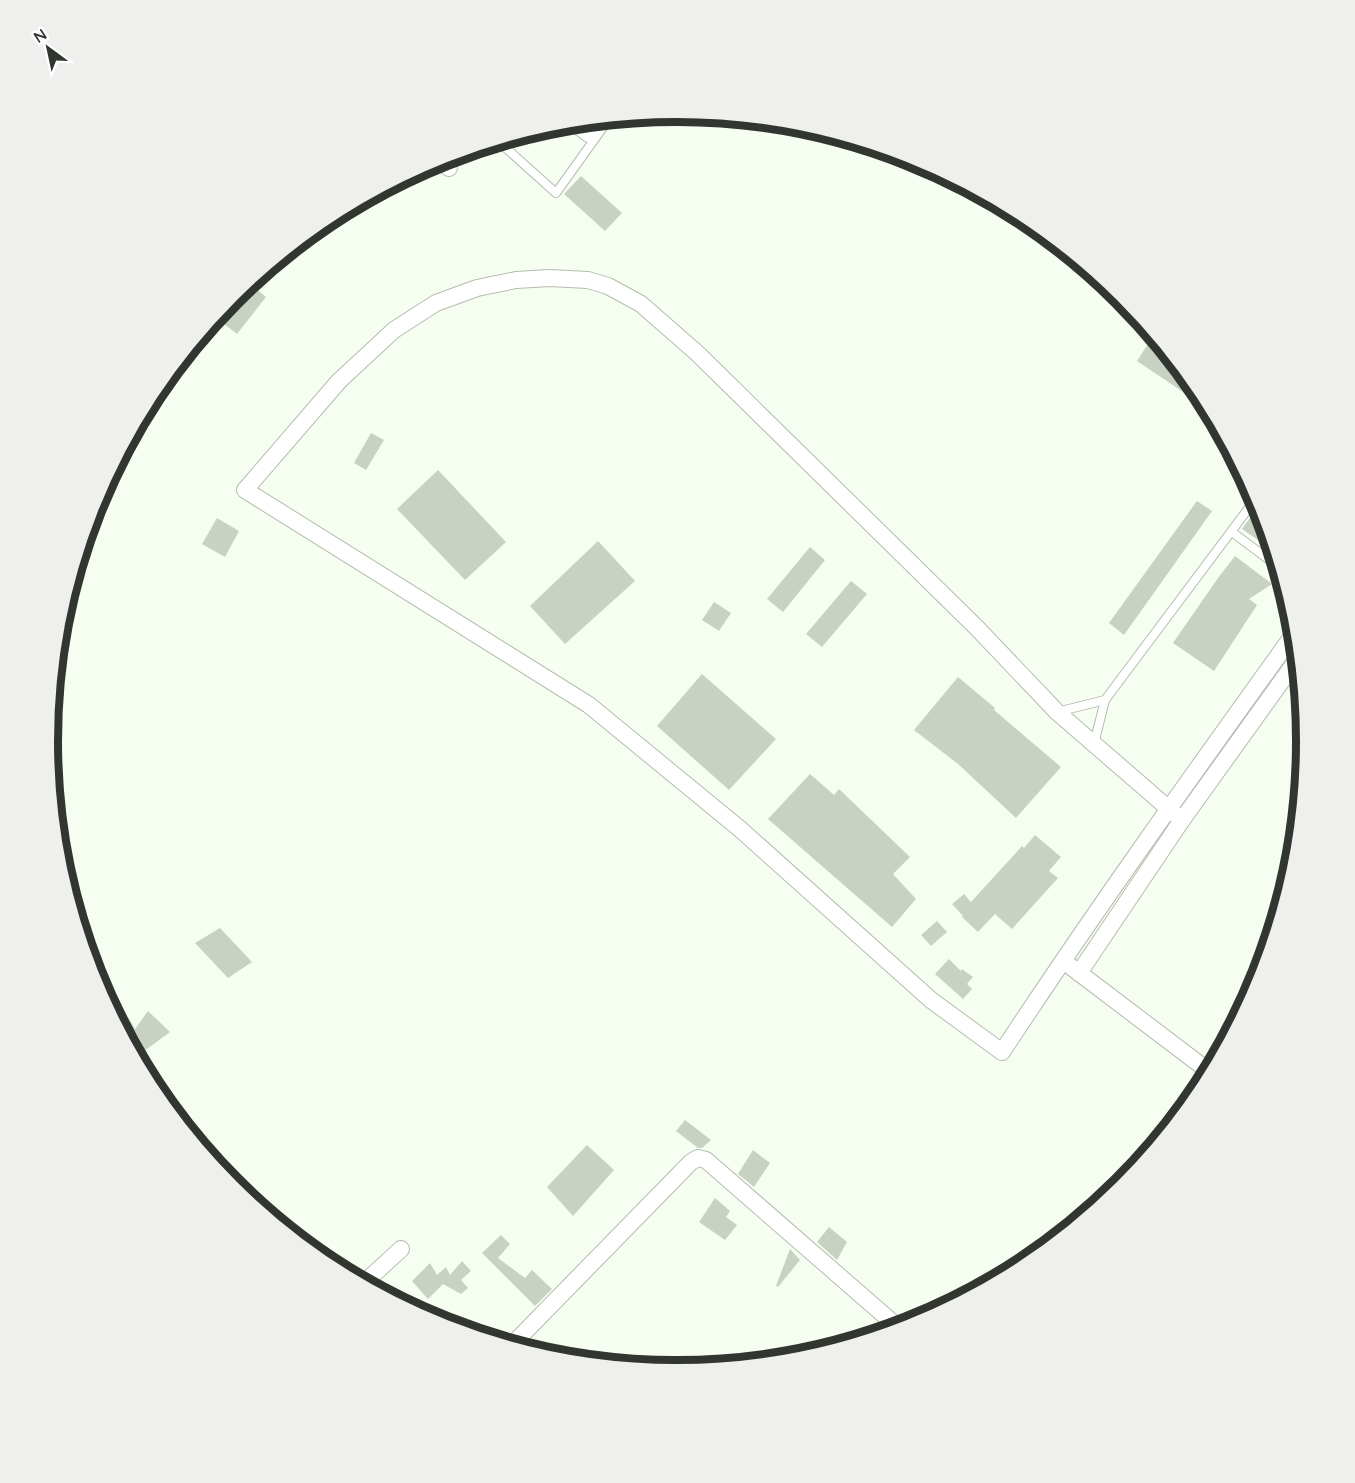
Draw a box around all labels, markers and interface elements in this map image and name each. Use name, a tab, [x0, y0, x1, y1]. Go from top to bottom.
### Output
north arrow	[18, 18, 78, 78]
text: N	[29, 24, 50, 47]

